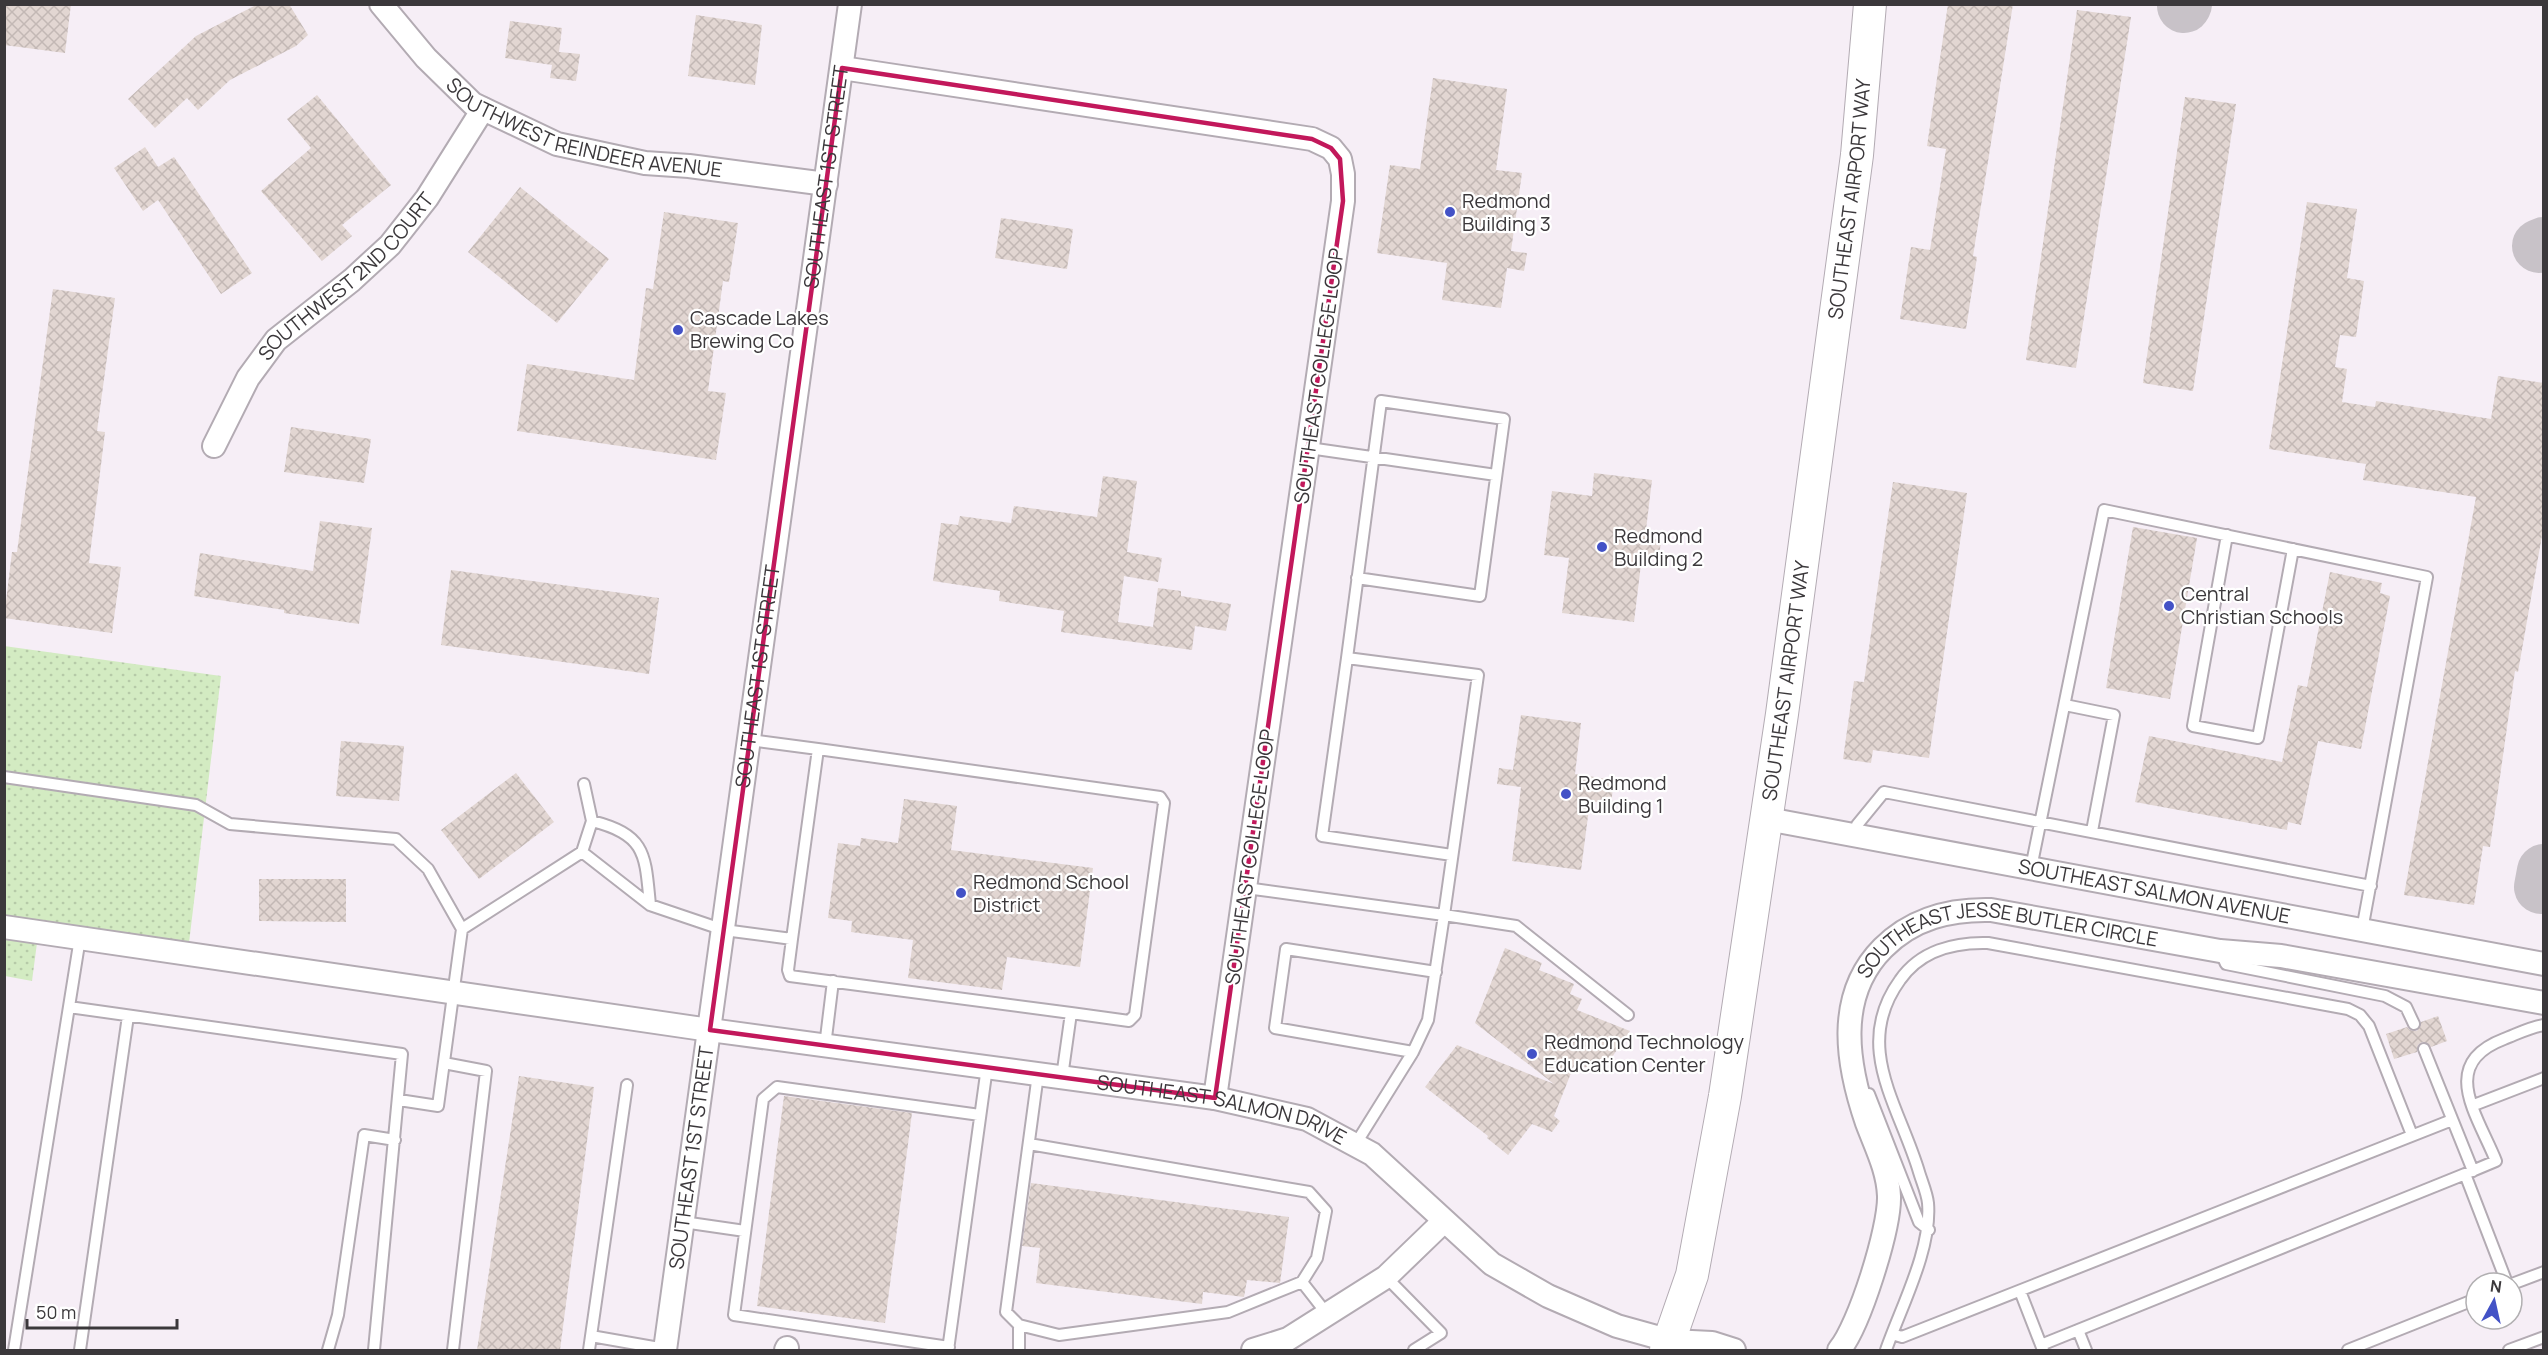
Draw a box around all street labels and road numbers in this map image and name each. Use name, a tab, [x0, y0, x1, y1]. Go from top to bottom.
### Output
street label: SOUTHEAST 1ST STREET	[797, 64, 854, 290]
street label: SOUTHWEST REINDEER AVENUE	[441, 71, 724, 183]
street label: SOUTHEAST AIRPORT WAY	[1821, 77, 1877, 321]
street label: SOUTHWEST 2ND COURT	[252, 187, 439, 366]
street label: SOUTHEAST COLLEGE LOOP	[1287, 246, 1350, 506]
street label: SOUTHEAST AIRPORT WAY	[1755, 558, 1816, 803]
street label: SOUTHEAST 1ST STREET	[728, 563, 786, 790]
street label: SOUTHEAST COLLEGE LOOP	[1218, 727, 1281, 987]
street label: SOUTHEAST SALMON AVENUE	[2016, 852, 2293, 929]
street label: SOUTHEAST JESSE BUTLER CIRCLE	[1850, 896, 2160, 983]
street label: SOUTHEAST 1ST STREET	[662, 1044, 720, 1271]
street label: SOUTHEAST SALMON DRIVE	[1095, 1068, 1351, 1151]

